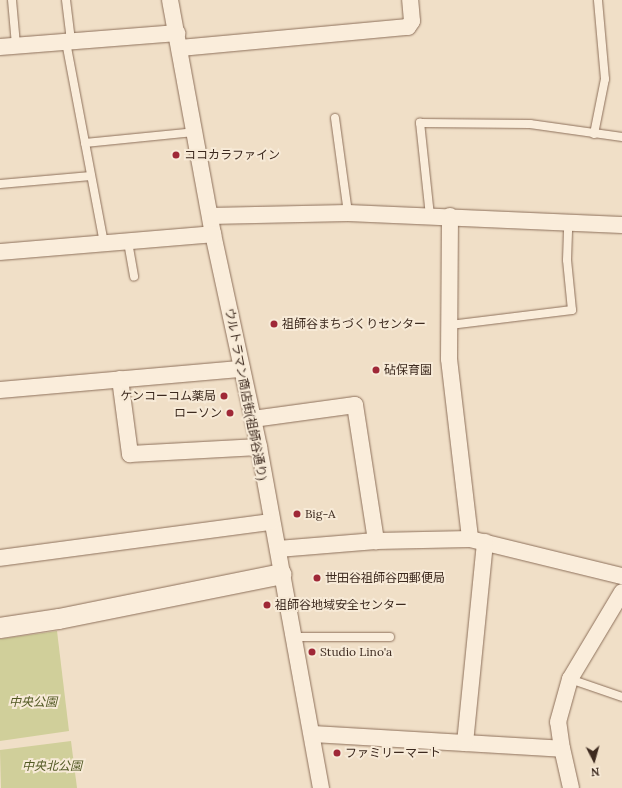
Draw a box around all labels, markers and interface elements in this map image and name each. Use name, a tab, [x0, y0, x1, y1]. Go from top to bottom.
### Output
place label: ココカラファイン	[184, 148, 280, 162]
marker: ココカラファイン	[171, 150, 181, 160]
street label: ウルトラマン商店街(祖師谷通り)	[222, 307, 270, 481]
place label: 祖師谷まちづくりセンター	[282, 317, 426, 331]
marker: 祖師谷まちづくりセンター	[269, 319, 279, 329]
place label: 砧保育園	[384, 363, 432, 377]
marker: 砧保育園	[371, 365, 381, 375]
place label: ケンコーコム薬局	[120, 389, 216, 403]
marker: ケンコーコム薬局	[219, 391, 229, 401]
place label: ローソン	[174, 406, 222, 420]
marker: ローソン	[225, 408, 235, 418]
place label: Big-A	[305, 507, 336, 521]
marker: Big-A	[292, 509, 302, 519]
place label: 世田谷祖師谷四郵便局	[325, 571, 445, 585]
marker: 世田谷祖師谷四郵便局	[312, 573, 322, 583]
place label: 祖師谷地域安全センター	[275, 598, 407, 612]
marker: 祖師谷地域安全センター	[262, 600, 272, 610]
place label: Studio Lino'a	[320, 645, 392, 659]
marker: Studio Lino'a	[307, 647, 317, 657]
park label: 中央公園	[9, 695, 57, 709]
north arrow	[574, 740, 614, 780]
place label: ファミリーマート	[345, 746, 441, 760]
marker: ファミリーマート	[332, 748, 342, 758]
park label: 中央北公園	[22, 759, 82, 773]
text: N	[590, 765, 600, 779]

